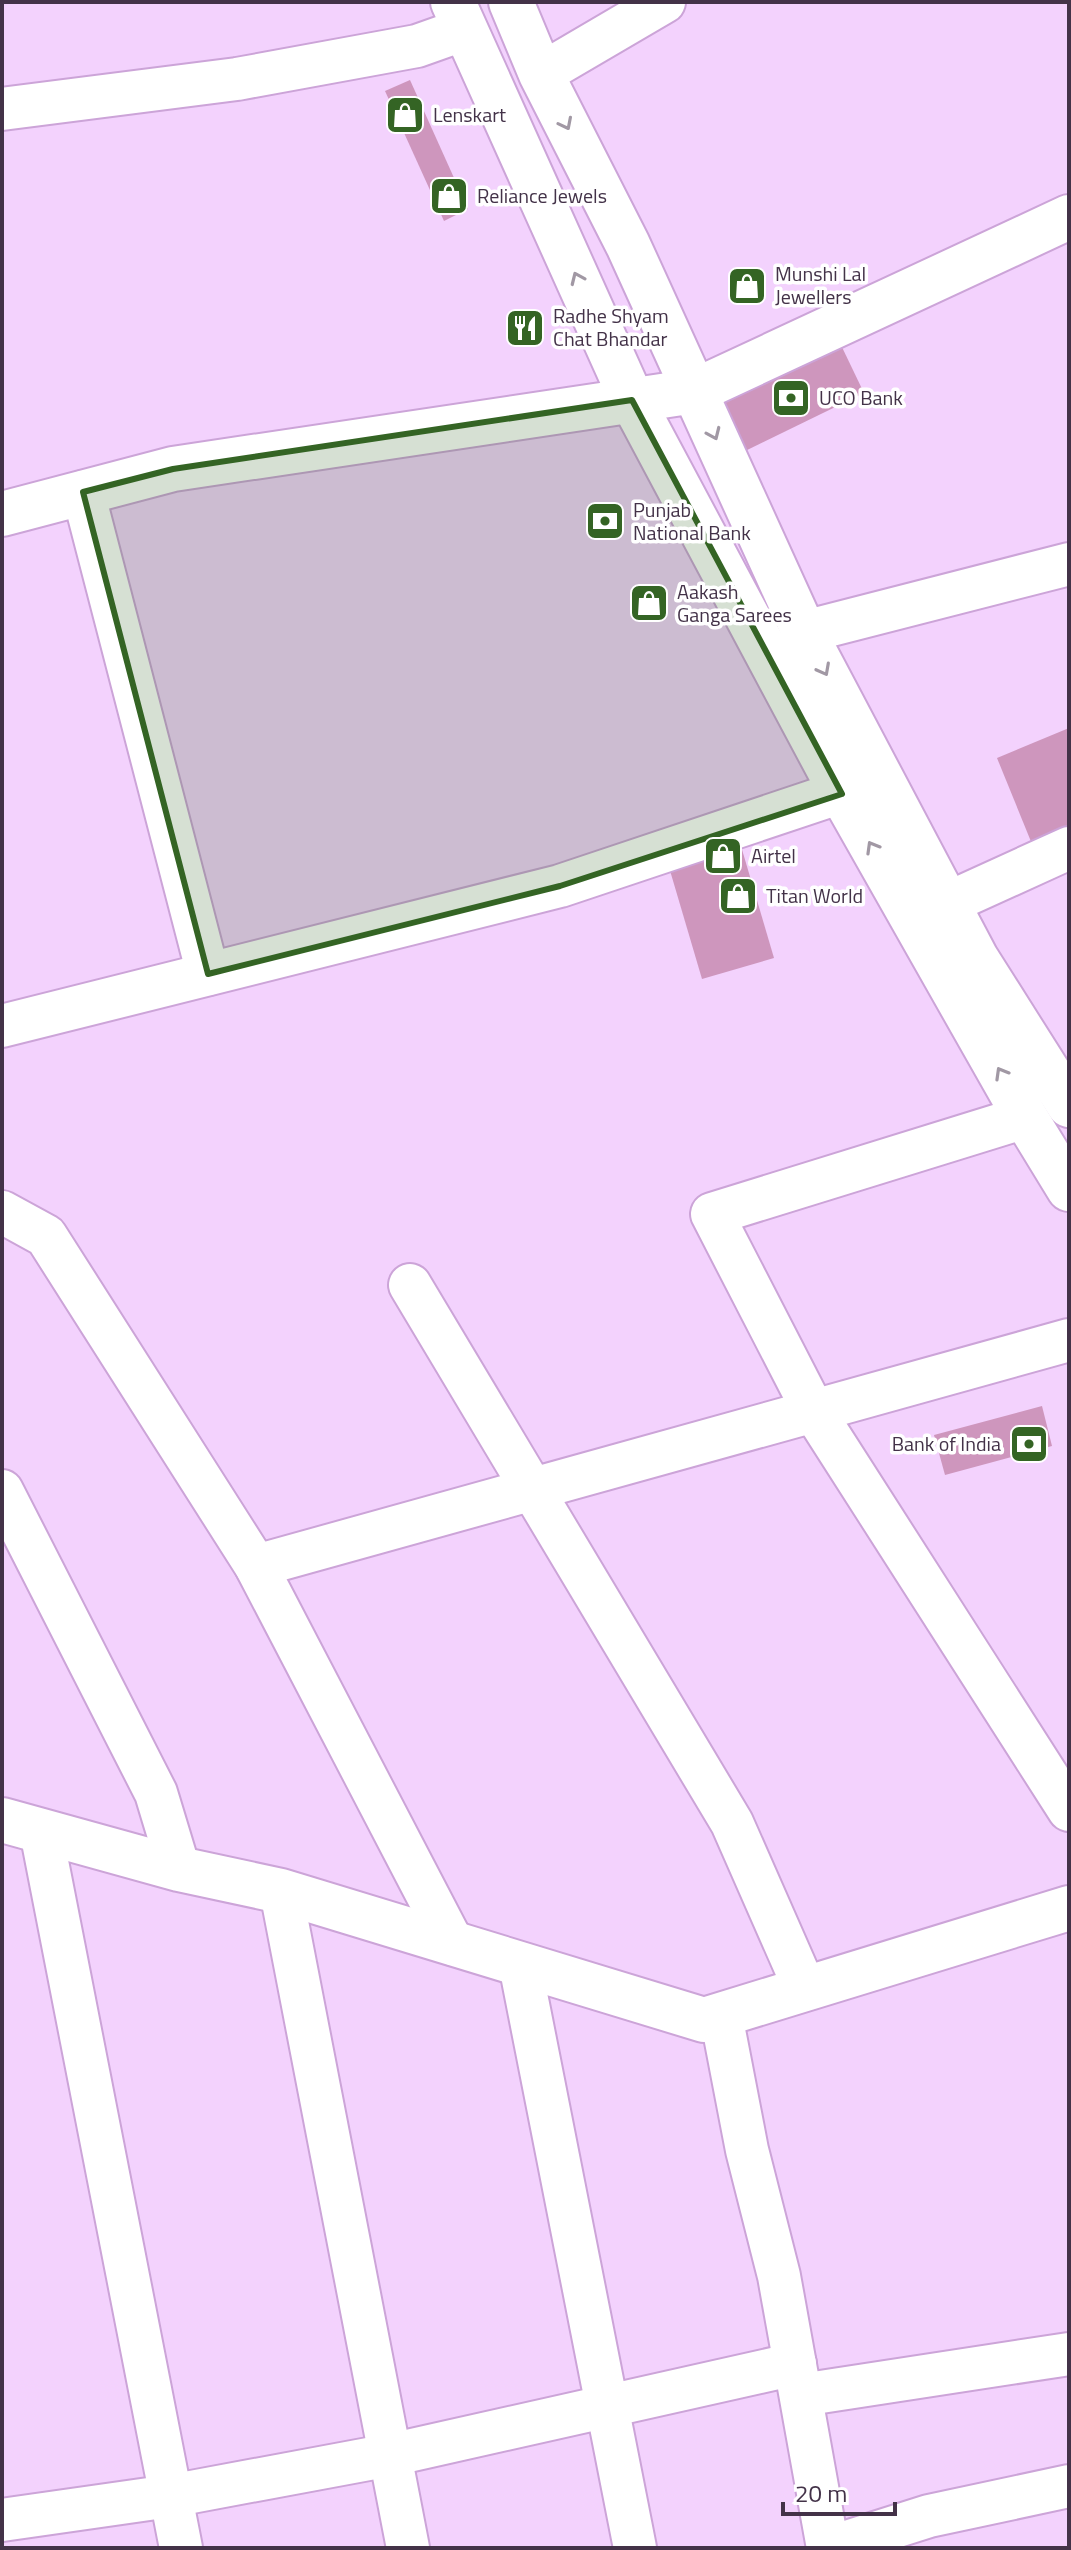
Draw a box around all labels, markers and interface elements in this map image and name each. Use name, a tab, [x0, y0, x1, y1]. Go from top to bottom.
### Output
shop icon: Lenskart	[384, 94, 426, 136]
place label: Lenskart	[433, 99, 506, 130]
one-way arrow	[556, 116, 572, 130]
shop icon: Reliance Jewels	[428, 175, 470, 217]
place label: Reliance Jewels	[477, 180, 607, 211]
place label: Munshi Lal Jewellers	[775, 258, 866, 312]
shop icon: Munshi Lal Jewellers	[726, 265, 768, 307]
one-way arrow	[571, 272, 587, 286]
place label: Radhe Shyam Chat Bhandar	[553, 300, 669, 354]
restaurant icon: Radhe Shyam Chat Bhandar	[504, 307, 546, 349]
bank icon: UCO Bank	[770, 377, 812, 419]
place label: UCO Bank	[819, 382, 903, 413]
one-way arrow	[705, 426, 721, 441]
place label: Punjab National Bank	[633, 494, 751, 548]
bank icon: Punjab National Bank	[584, 500, 626, 542]
place label: Aakash Ganga Sarees	[677, 576, 792, 630]
shop icon: Aakash Ganga Sarees	[628, 582, 670, 624]
one-way arrow	[815, 661, 830, 676]
shop icon: Airtel	[702, 835, 744, 877]
place label: Airtel	[751, 840, 796, 871]
one-way arrow	[866, 842, 882, 856]
shop icon: Titan World	[717, 875, 759, 917]
place label: Titan World	[766, 880, 863, 911]
one-way arrow	[995, 1067, 1010, 1082]
bank icon: Bank of India	[1008, 1423, 1050, 1465]
place label: Bank of India	[892, 1428, 1001, 1459]
scale bar	[783, 2466, 895, 2516]
text: 20 m	[795, 2475, 847, 2511]

